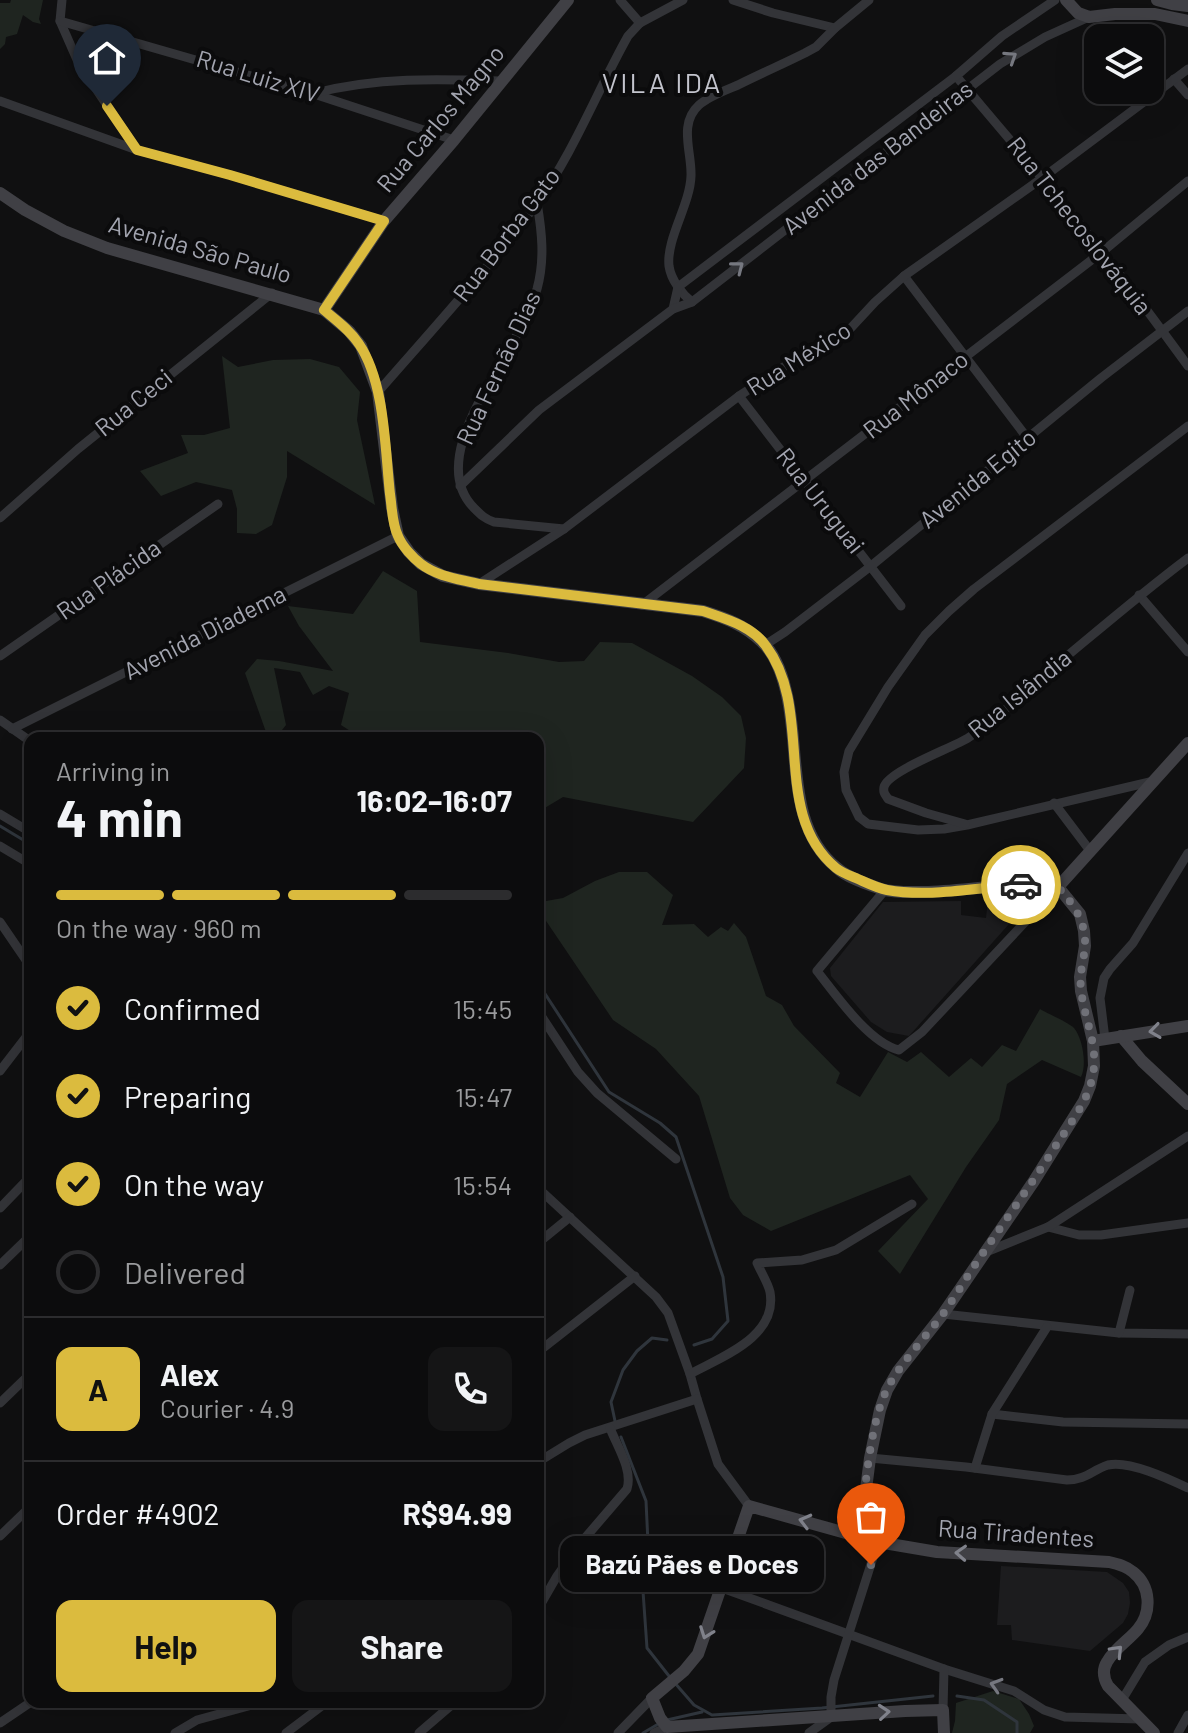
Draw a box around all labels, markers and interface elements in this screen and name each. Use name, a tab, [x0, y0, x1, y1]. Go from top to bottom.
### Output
pin	[73, 24, 141, 106]
map controls	[1084, 24, 1164, 104]
button: layers	[1084, 24, 1164, 104]
icon: home	[85, 36, 129, 80]
street label: Rua Carlos Magno	[370, 39, 510, 197]
street label: Rua Luiz XIV	[193, 43, 324, 108]
one-way arrow	[1002, 51, 1016, 66]
district label: VILA IDA	[602, 65, 722, 99]
street label: Avenida das Bandeiras	[776, 74, 978, 240]
street label: Rua Tchecoslováquia	[1002, 130, 1159, 320]
street label: Rua Borba Gato	[446, 162, 565, 307]
street label: Avenida São Paulo	[106, 209, 295, 289]
one-way arrow	[729, 262, 744, 276]
street label: Rua Fernão Dias	[449, 286, 546, 449]
street label: Rua México	[741, 314, 856, 401]
street label: Rua Mônaco	[857, 344, 973, 444]
street label: Rua Ceci	[89, 362, 177, 442]
street label: Avenida Egito	[913, 422, 1041, 534]
street label: Rua Uruguai	[771, 442, 871, 559]
street label: Rua Plácida	[51, 532, 166, 625]
street label: Avenida Diadema	[118, 578, 290, 685]
street label: Rua Islândia	[962, 642, 1077, 743]
text: Arriving in	[56, 755, 170, 786]
text: 16:02–16:07	[357, 782, 512, 818]
text: 4 min	[56, 785, 183, 847]
courier	[981, 845, 1061, 925]
icon: car	[999, 863, 1043, 907]
text: On the way · 960 m	[56, 912, 262, 943]
icon: check	[56, 986, 100, 1030]
text: Confirmed	[124, 990, 261, 1026]
text: 15:45	[453, 993, 512, 1024]
one-way arrow	[1148, 1022, 1161, 1039]
icon: check	[56, 1074, 100, 1118]
text: Preparing	[124, 1078, 251, 1114]
text: 15:47	[455, 1081, 512, 1112]
icon: check	[56, 1162, 100, 1206]
text: On the way	[124, 1166, 264, 1202]
text: 15:54	[453, 1169, 512, 1200]
text: Delivered	[124, 1254, 246, 1290]
button: phone	[428, 1347, 512, 1431]
text: Alex	[160, 1356, 219, 1392]
text: A	[88, 1371, 108, 1407]
text: Courier · 4.9	[160, 1392, 294, 1423]
pin	[837, 1483, 905, 1565]
text: Order #4902	[56, 1495, 220, 1531]
text: R$94.99	[402, 1495, 512, 1531]
icon: bag	[849, 1495, 893, 1539]
one-way arrow	[798, 1513, 812, 1530]
street label: Rua Tiradentes	[937, 1513, 1095, 1552]
callout: Bazú Pães e Doces	[559, 1537, 823, 1593]
one-way arrow	[954, 1545, 967, 1562]
text: Bazú Pães e Doces	[585, 1548, 799, 1579]
button: Help	[56, 1600, 276, 1692]
button: Share	[292, 1600, 512, 1692]
one-way arrow	[699, 1625, 715, 1639]
one-way arrow	[1107, 1646, 1122, 1660]
one-way arrow	[990, 1678, 1004, 1694]
one-way arrow	[878, 1704, 891, 1721]

